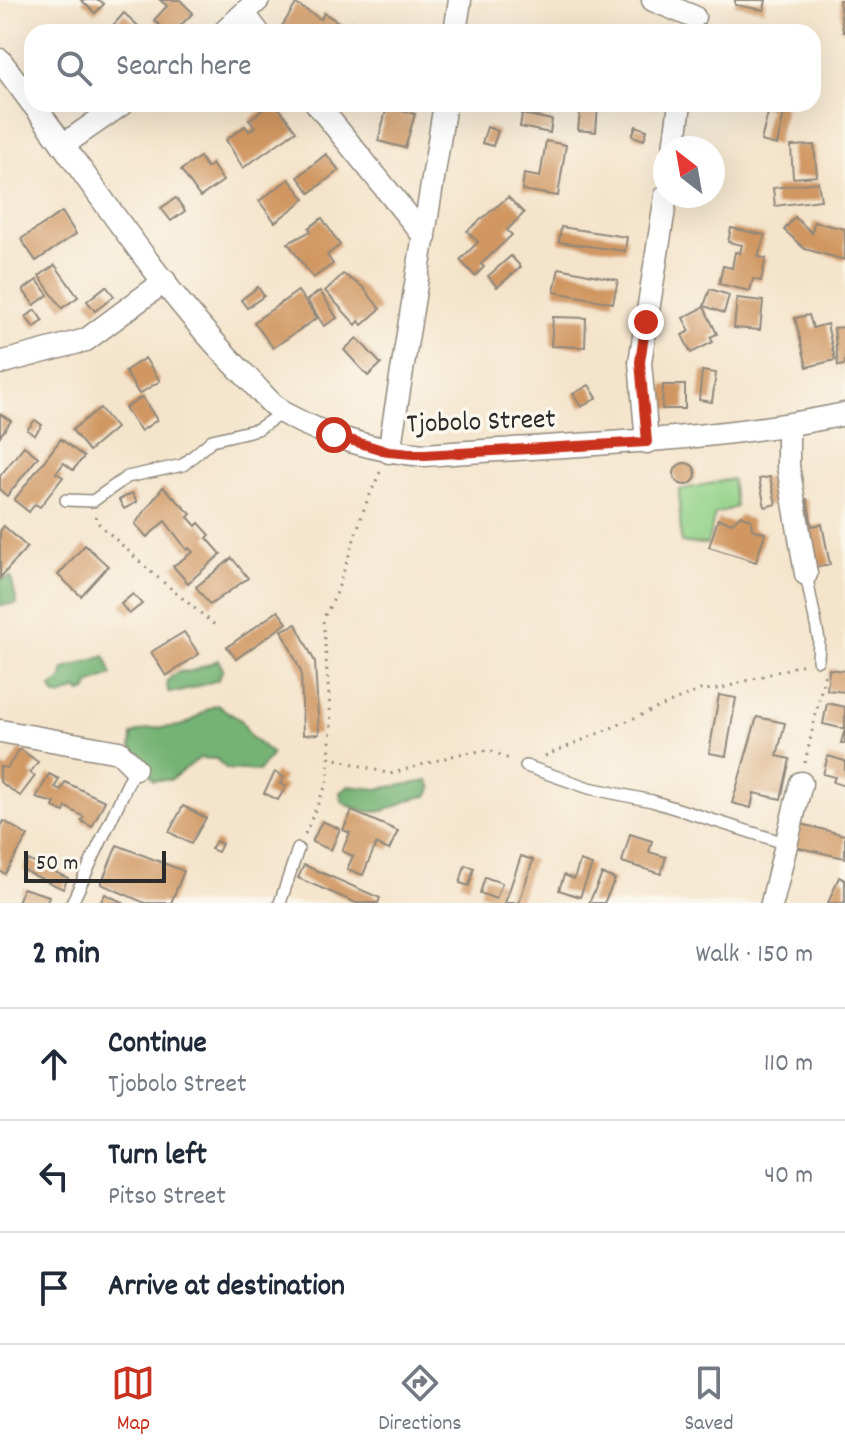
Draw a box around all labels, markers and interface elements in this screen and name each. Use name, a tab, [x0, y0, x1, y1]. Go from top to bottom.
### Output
search box	[24, 24, 821, 112]
icon: search	[52, 46, 96, 90]
text: Search here	[116, 47, 252, 90]
north arrow	[653, 136, 725, 208]
route end	[628, 304, 664, 340]
street label: Tjobolo Street	[406, 401, 556, 447]
route start	[316, 417, 352, 453]
scale bar	[24, 847, 166, 883]
text: 50 m	[36, 849, 78, 880]
text: 2 min	[32, 931, 100, 980]
text: Walk · 150 m	[695, 937, 813, 974]
text: Continue	[108, 1024, 207, 1067]
icon: ahead	[32, 1042, 76, 1086]
text: 110 m	[764, 1046, 813, 1083]
text: Tjobolo Street	[108, 1067, 247, 1104]
text: Turn left	[108, 1136, 207, 1179]
icon: left	[32, 1154, 76, 1198]
text: 40 m	[764, 1158, 813, 1195]
text: Pitso Street	[108, 1179, 226, 1216]
icon: arrive	[32, 1266, 76, 1310]
text: Arrive at destination	[108, 1267, 345, 1310]
tab: Map	[111, 1361, 155, 1440]
tab: Directions	[378, 1361, 462, 1440]
tab: Saved	[684, 1361, 734, 1440]

